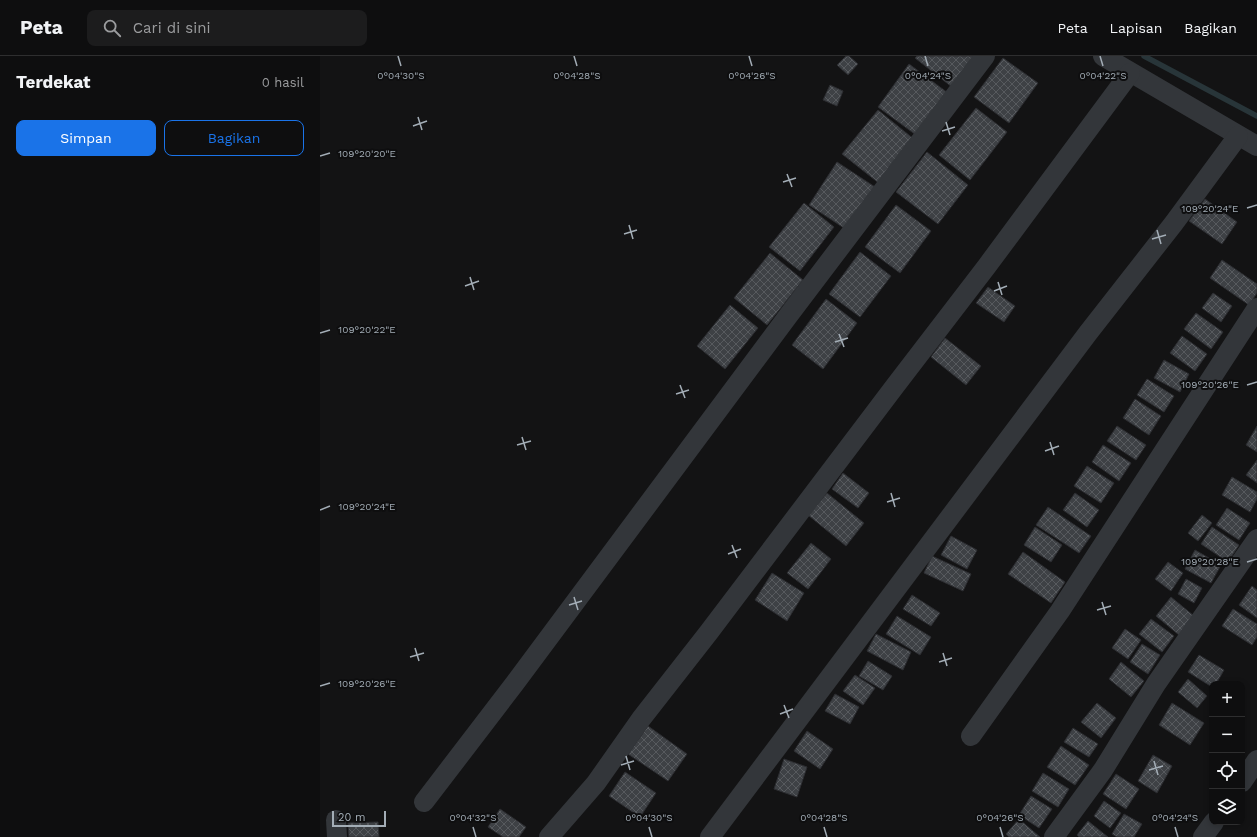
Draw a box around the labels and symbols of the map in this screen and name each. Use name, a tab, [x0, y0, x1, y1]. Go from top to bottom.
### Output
text: 0°04'30"S	[377, 70, 425, 81]
text: 0°04'28"S	[553, 70, 601, 81]
text: 0°04'26"S	[728, 70, 776, 81]
text: 0°04'24"S	[905, 70, 951, 81]
text: 0°04'22"S	[1079, 70, 1127, 81]
text: 109°20'20"E	[338, 148, 396, 159]
text: 109°20'24"E	[1182, 203, 1238, 214]
text: 109°20'22"E	[338, 324, 396, 335]
text: 109°20'26"E	[1181, 379, 1239, 390]
text: 109°20'24"E	[339, 501, 395, 512]
text: 109°20'28"E	[1181, 556, 1239, 567]
text: 109°20'26"E	[338, 678, 396, 689]
scale bar	[332, 809, 386, 828]
text: 0°04'32"S	[449, 812, 497, 823]
text: 0°04'30"S	[625, 812, 673, 823]
text: 0°04'28"S	[800, 812, 848, 823]
text: 0°04'26"S	[976, 812, 1024, 823]
text: 0°04'24"S	[1152, 812, 1198, 823]

